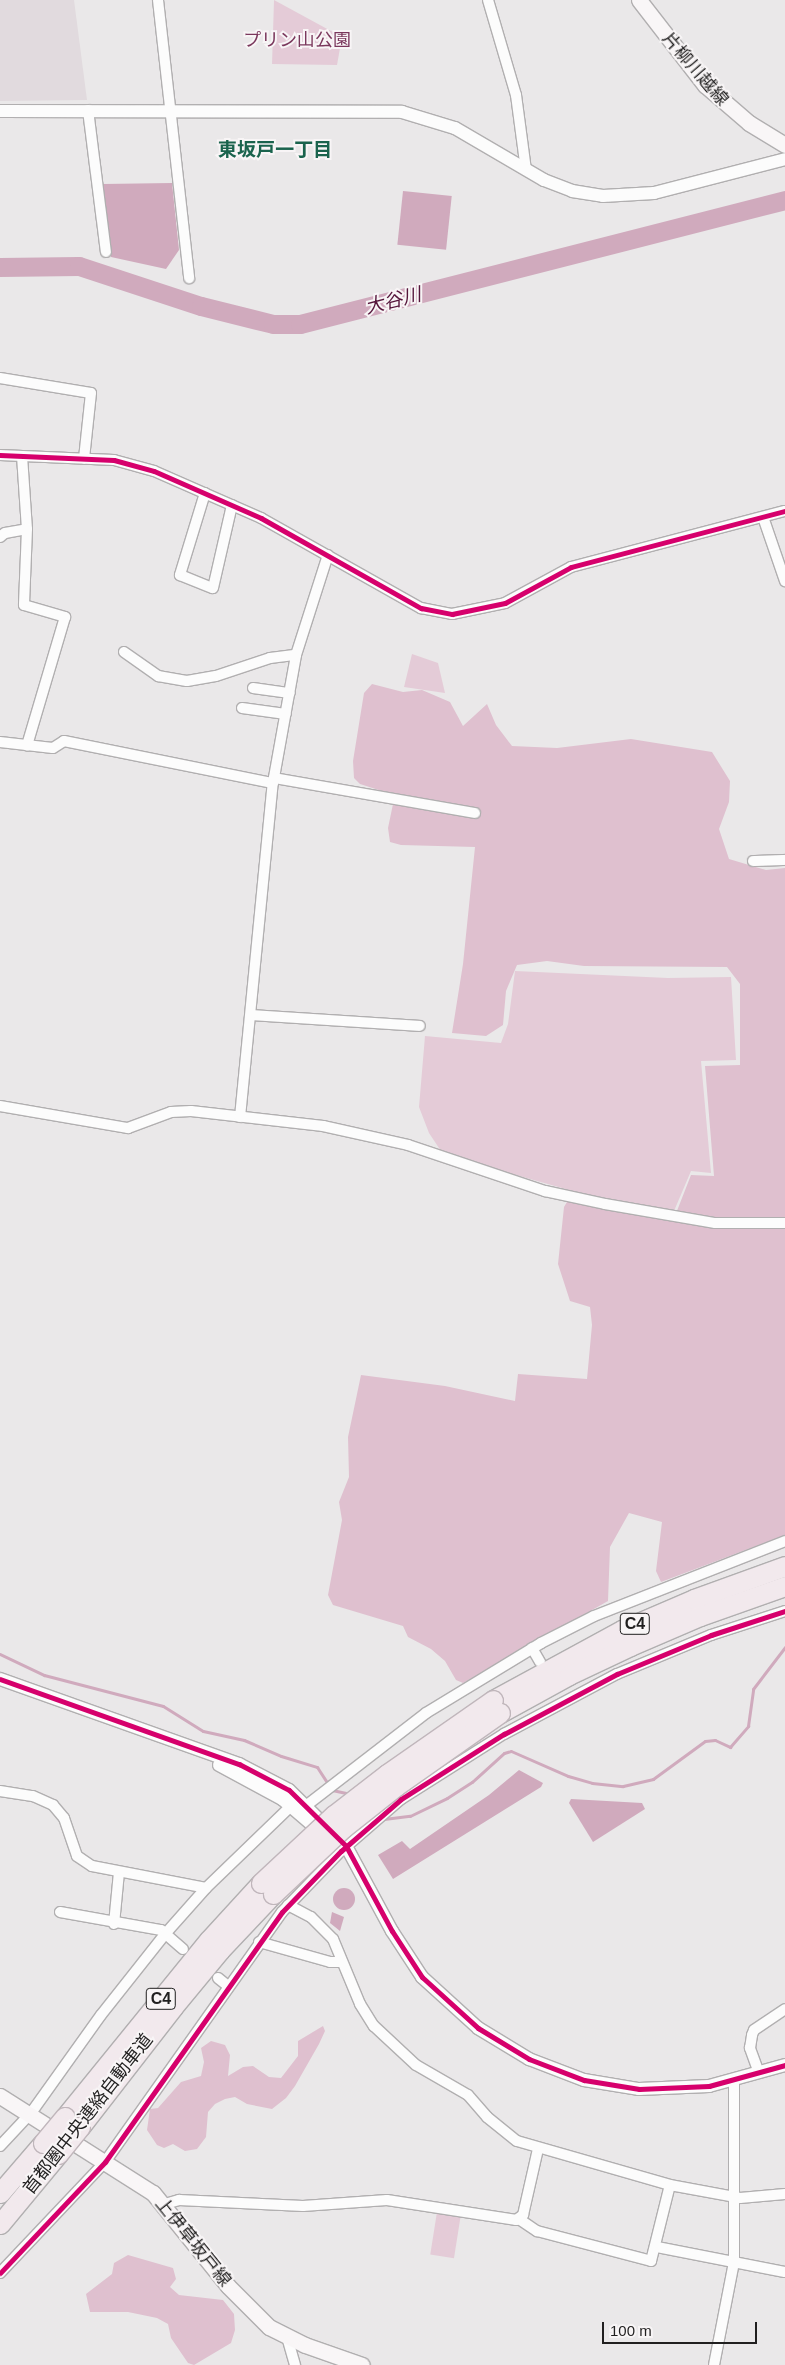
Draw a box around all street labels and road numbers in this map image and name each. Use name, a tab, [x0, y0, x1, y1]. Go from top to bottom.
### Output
street label: 片柳川越線	[657, 28, 733, 110]
road number: C4	[619, 1610, 651, 1638]
road number: C4	[145, 1986, 177, 2012]
street label: 首都圏中央連絡自動車道	[19, 2029, 157, 2199]
street label: 上伊草坂戸線	[151, 2193, 235, 2291]

